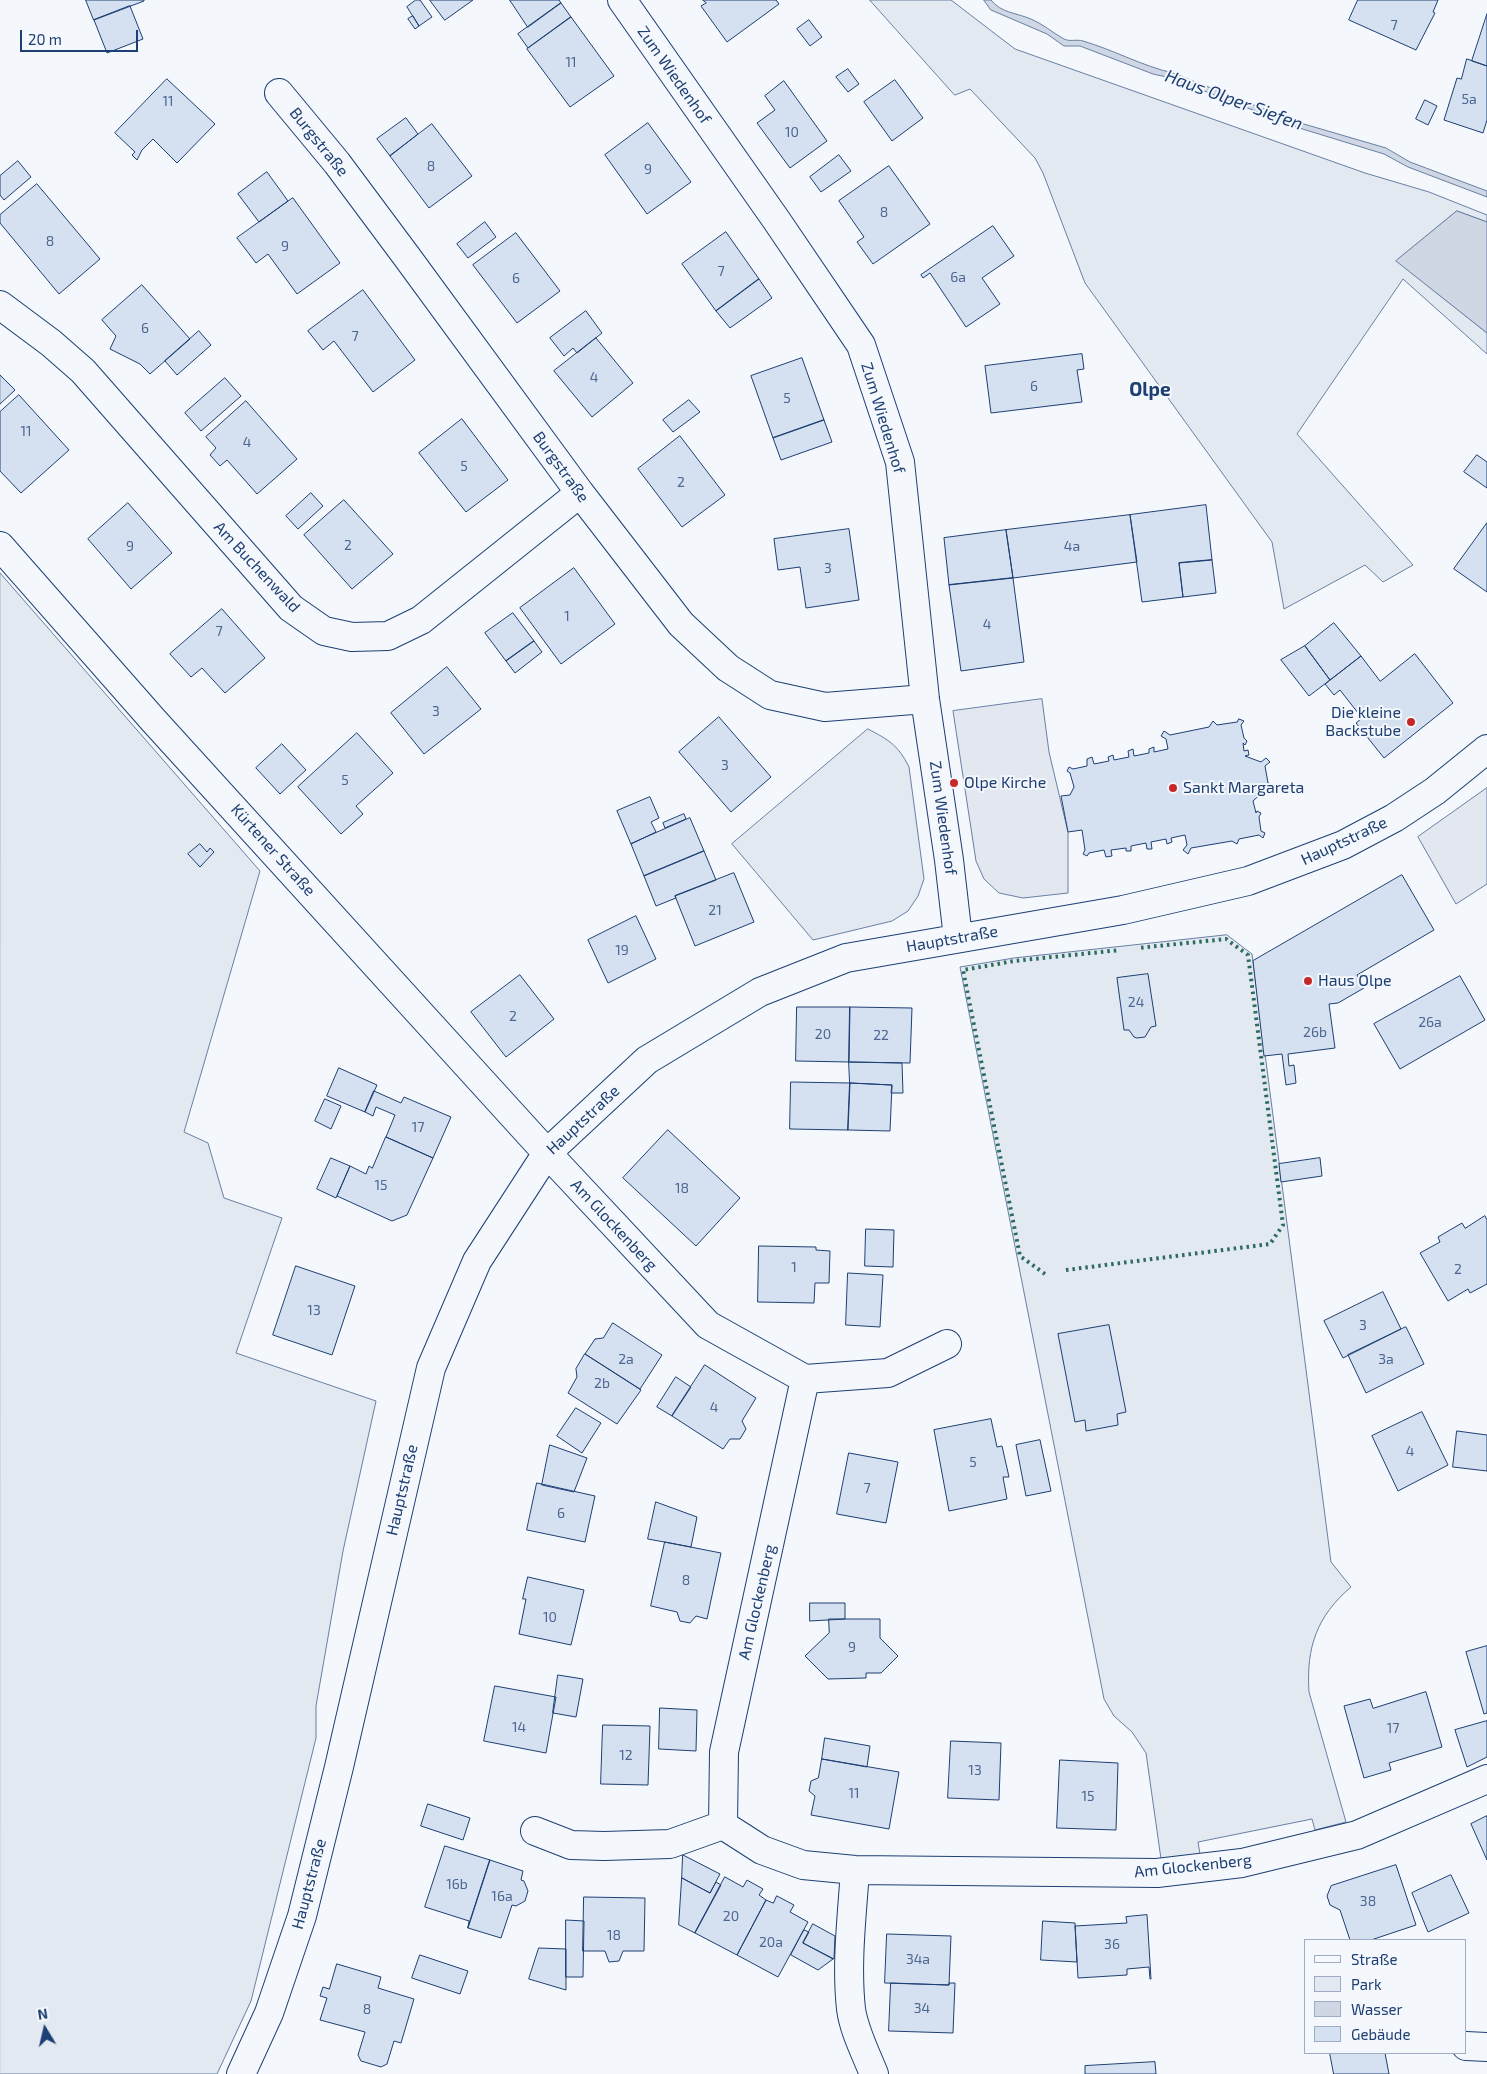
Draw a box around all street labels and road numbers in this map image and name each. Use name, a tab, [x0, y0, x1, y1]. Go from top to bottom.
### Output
street label: Zum Wiedenhof	[633, 22, 715, 128]
street label: Burgstraße	[285, 104, 353, 180]
street label: Zum Wiedenhof	[857, 360, 909, 476]
street label: Burgstraße	[529, 428, 593, 506]
street label: Am Buchenwald	[210, 518, 304, 616]
street label: Zum Wiedenhof	[925, 760, 961, 876]
street label: Kürtener Straße	[227, 800, 319, 900]
street label: Hauptstraße	[1298, 813, 1390, 869]
street label: Hauptstraße	[905, 921, 999, 957]
street label: Hauptstraße	[543, 1081, 623, 1159]
street label: Am Glockenberg	[567, 1175, 661, 1275]
street label: Hauptstraße	[382, 1443, 422, 1537]
street label: Am Glockenberg	[734, 1542, 780, 1662]
street label: Hauptstraße	[288, 1837, 330, 1931]
street label: Am Glockenberg	[1133, 1850, 1253, 1882]

